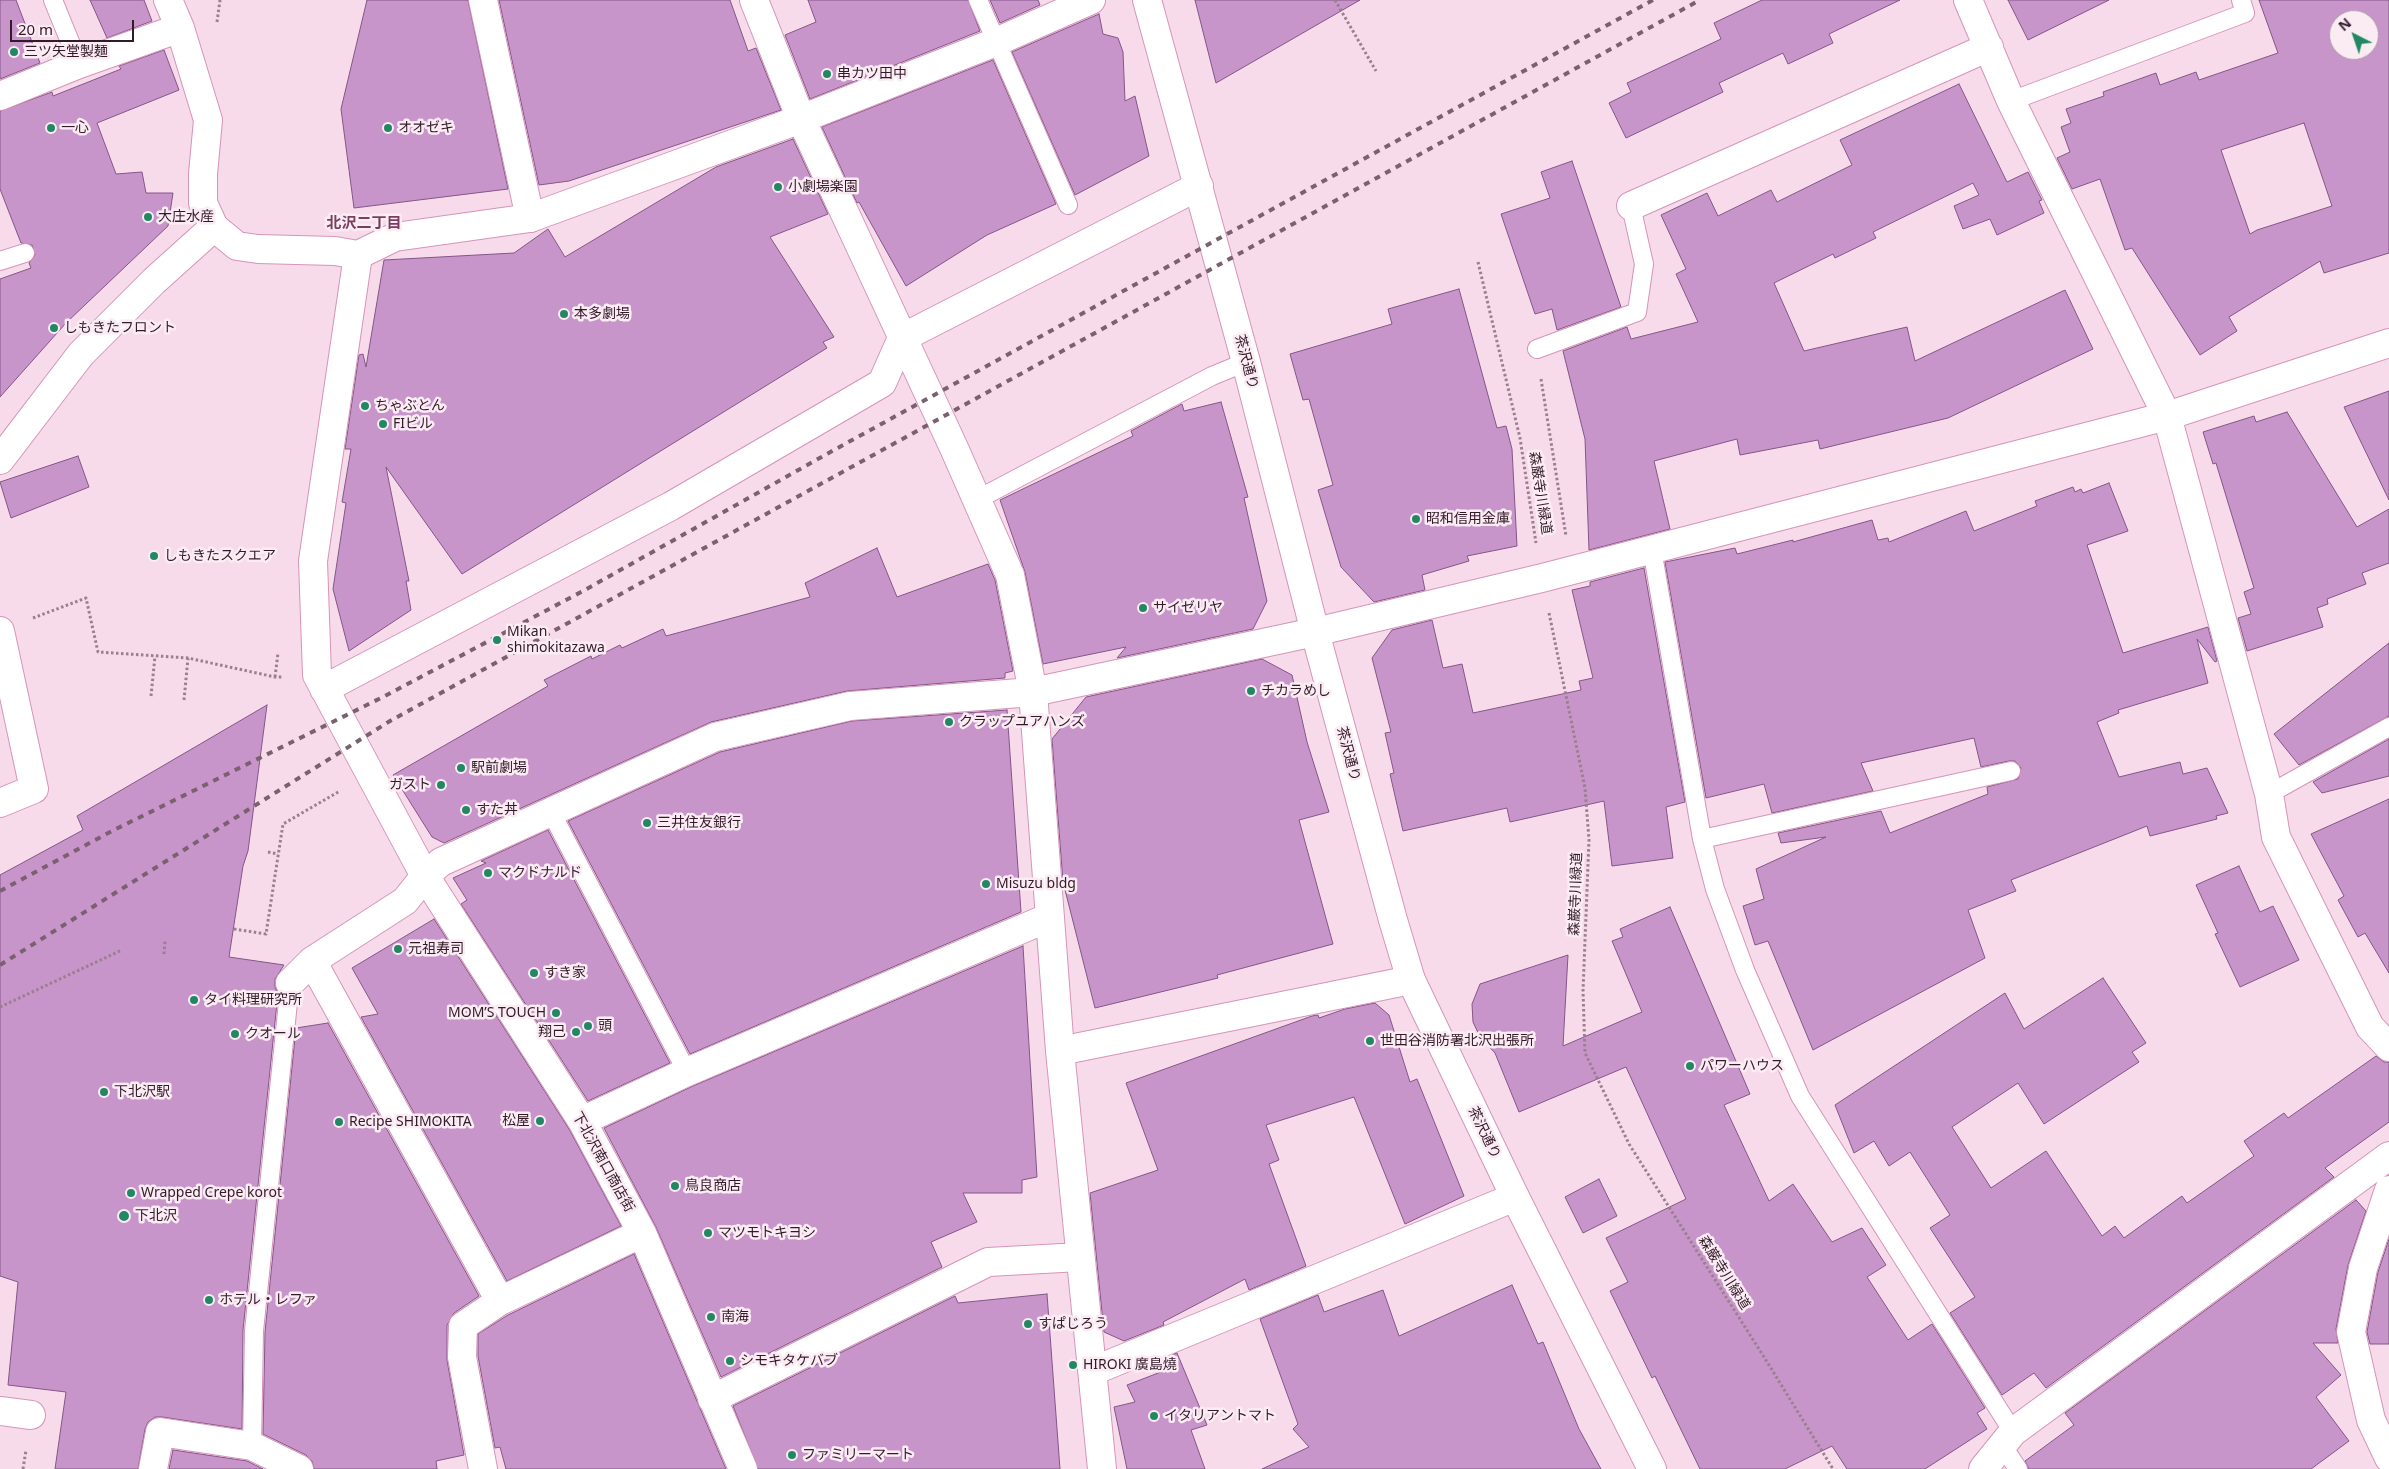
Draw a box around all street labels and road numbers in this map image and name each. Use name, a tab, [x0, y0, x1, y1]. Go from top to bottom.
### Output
street label: 茶沢通り	[1231, 333, 1261, 391]
street label: 森巌寺川緑道	[1525, 450, 1555, 536]
street label: 茶沢通り	[1333, 725, 1363, 783]
street label: 森巌寺川緑道	[1566, 852, 1586, 936]
street label: 茶沢通り	[1464, 1104, 1504, 1162]
street label: 下北沢南口商店街	[569, 1109, 637, 1215]
street label: 森巌寺川緑道	[1695, 1233, 1753, 1313]

